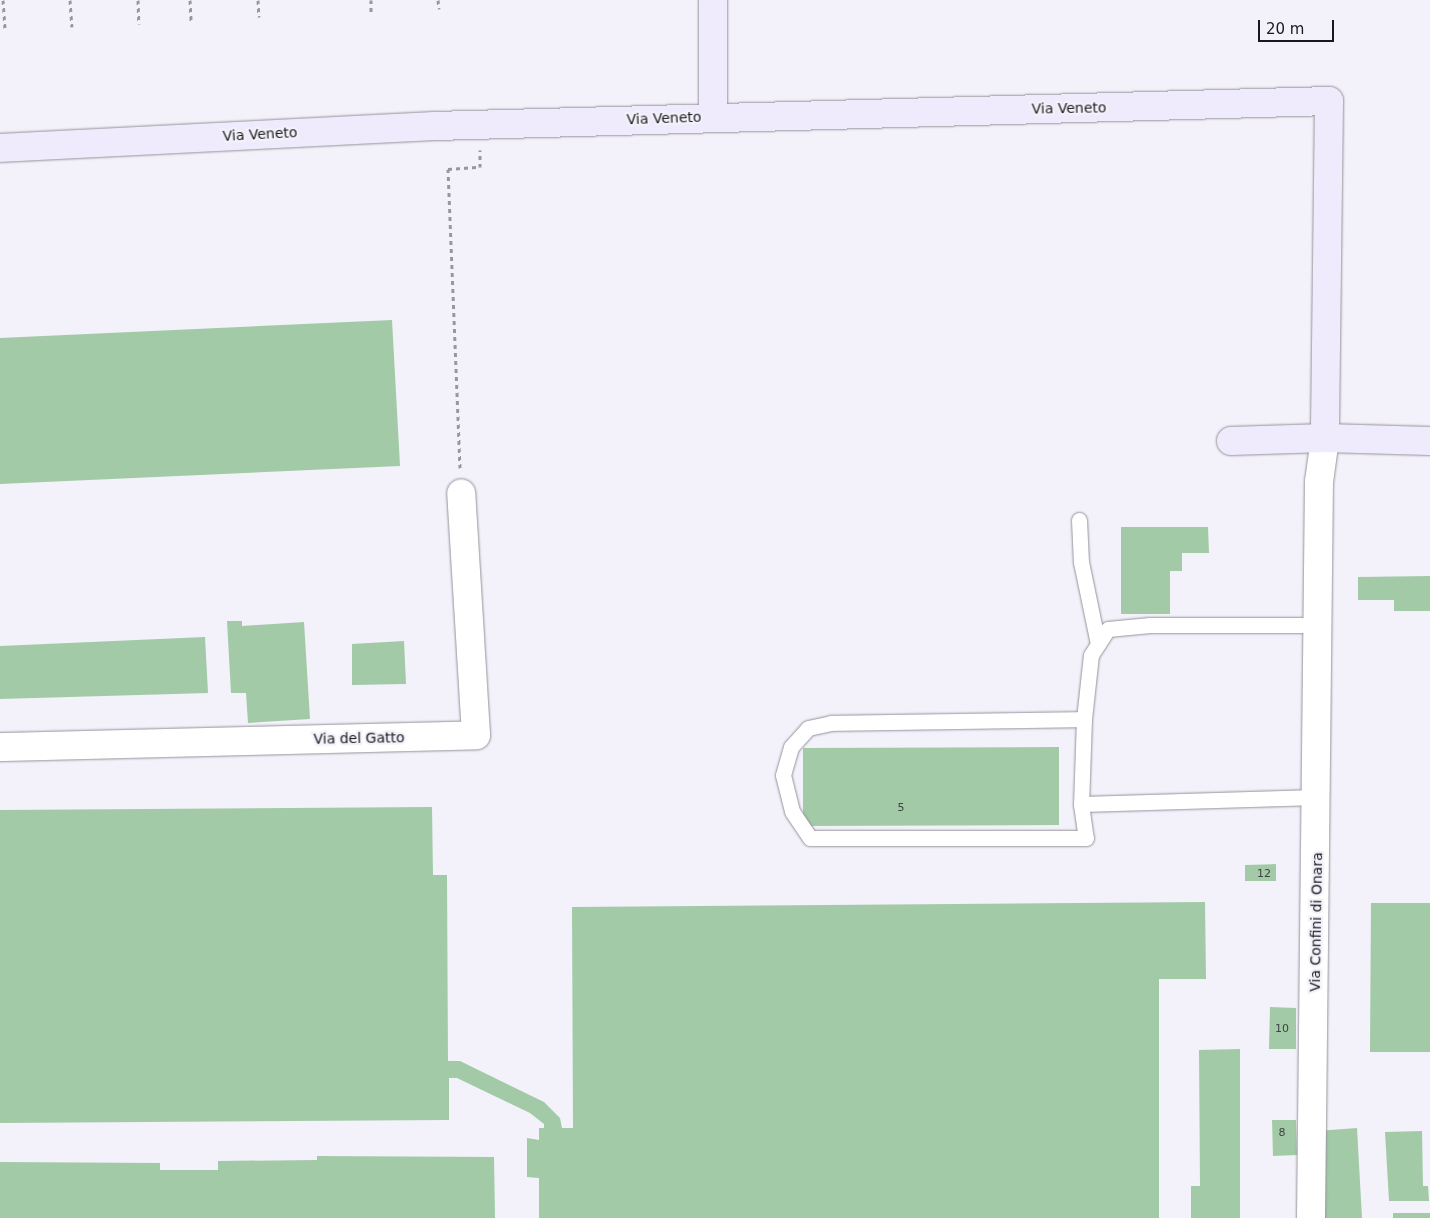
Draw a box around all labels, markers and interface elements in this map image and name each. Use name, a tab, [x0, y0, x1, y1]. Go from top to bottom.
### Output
scale bar	[1260, 10, 1336, 42]
text: 20 m	[1266, 20, 1304, 38]
street label: Via Veneto	[1031, 99, 1107, 117]
street label: Via Veneto	[626, 108, 702, 128]
street label: Via Veneto	[222, 124, 298, 144]
street label: Via del Gatto	[313, 729, 405, 747]
house number: 5	[898, 801, 904, 815]
street label: Via Confini di Onara	[1306, 852, 1326, 992]
house number: 12	[1257, 867, 1271, 881]
house number: 10	[1275, 1022, 1289, 1036]
house number: 8	[1279, 1126, 1285, 1140]

